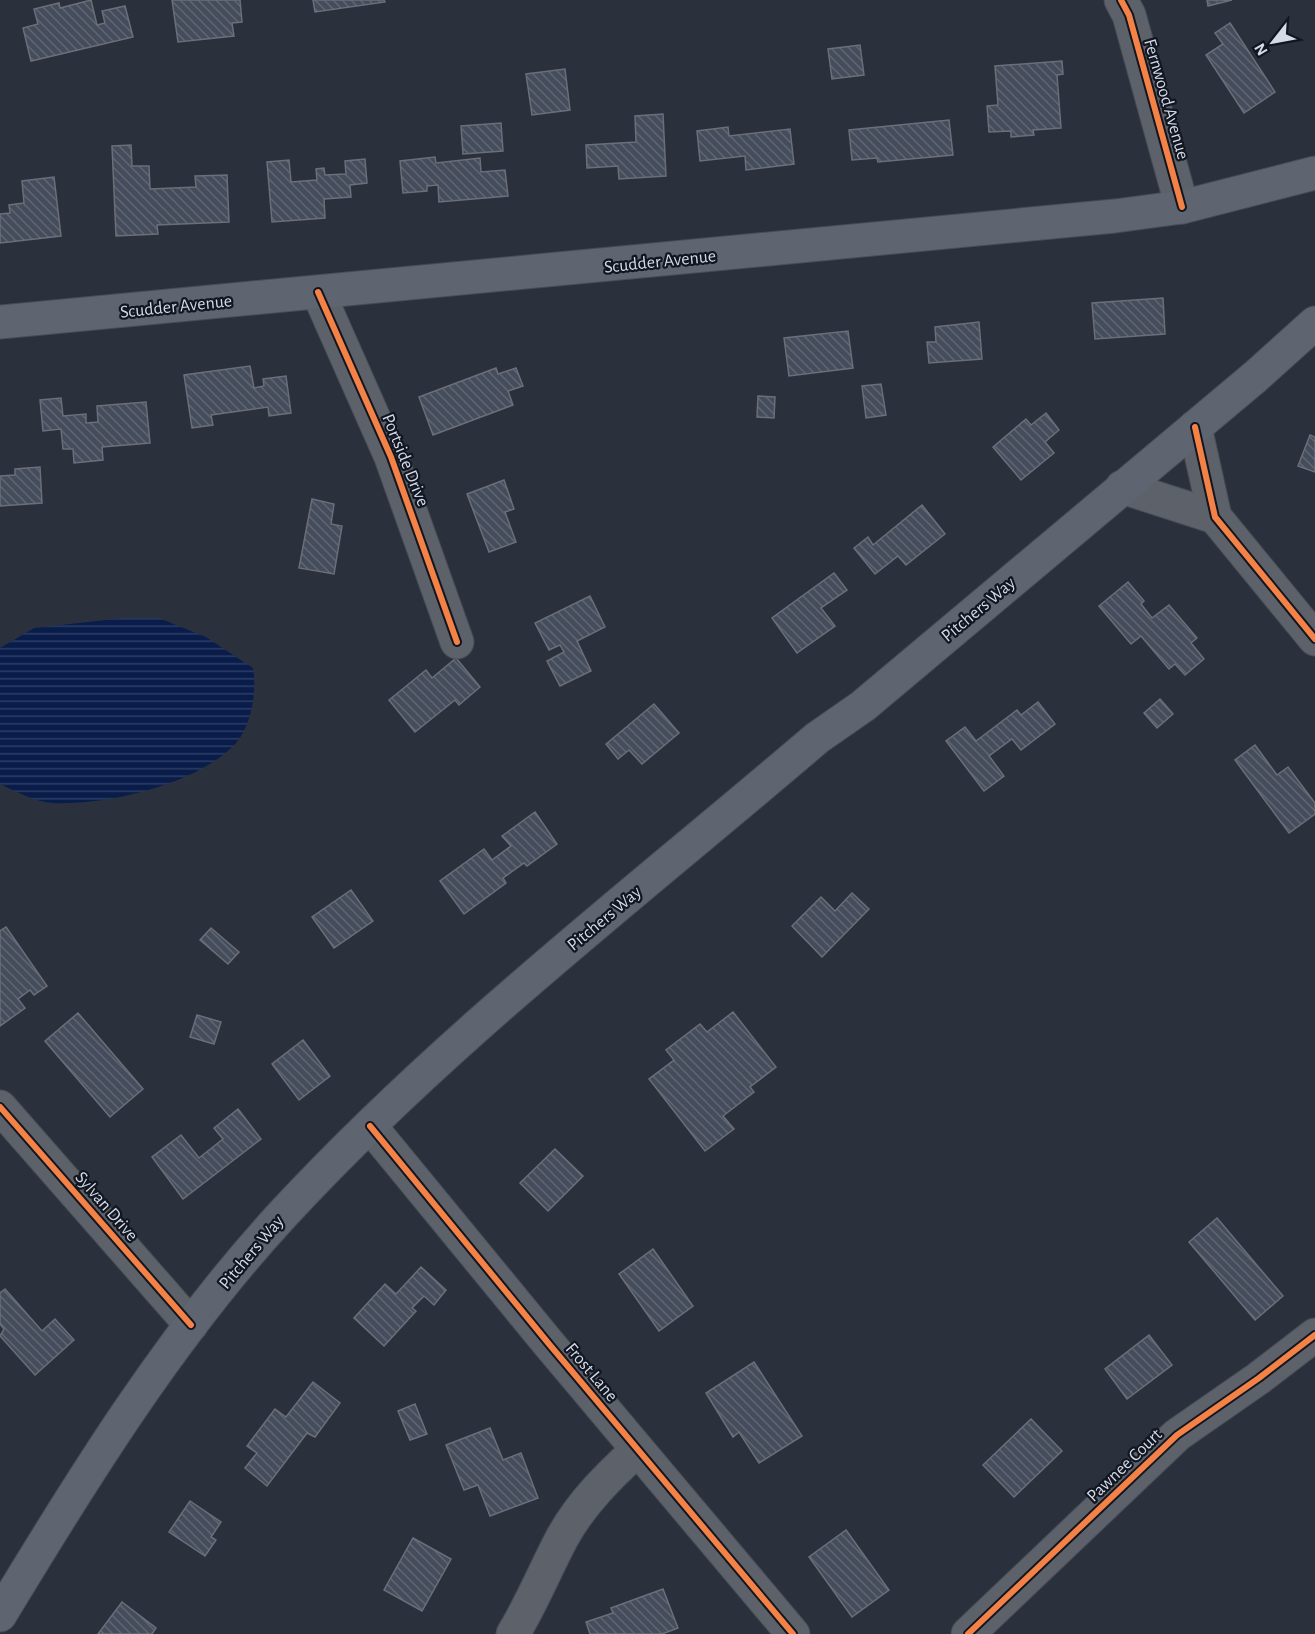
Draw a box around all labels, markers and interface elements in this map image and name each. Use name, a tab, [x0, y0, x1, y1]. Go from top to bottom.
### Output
north arrow	[1243, 12, 1303, 72]
street label: Fernwood Avenue	[1140, 37, 1192, 162]
text: N	[1251, 40, 1271, 58]
street label: Scudder Avenue	[603, 247, 717, 277]
street label: Scudder Avenue	[119, 292, 233, 322]
street label: Portside Drive	[378, 412, 432, 509]
street label: Pitchers Way	[938, 574, 1019, 646]
street label: Pitchers Way	[564, 883, 645, 955]
street label: Sylvan Drive	[71, 1169, 141, 1245]
street label: Pitchers Way	[216, 1212, 288, 1293]
street label: Frost Lane	[562, 1340, 621, 1405]
street label: Pawnee Court	[1084, 1426, 1166, 1506]

